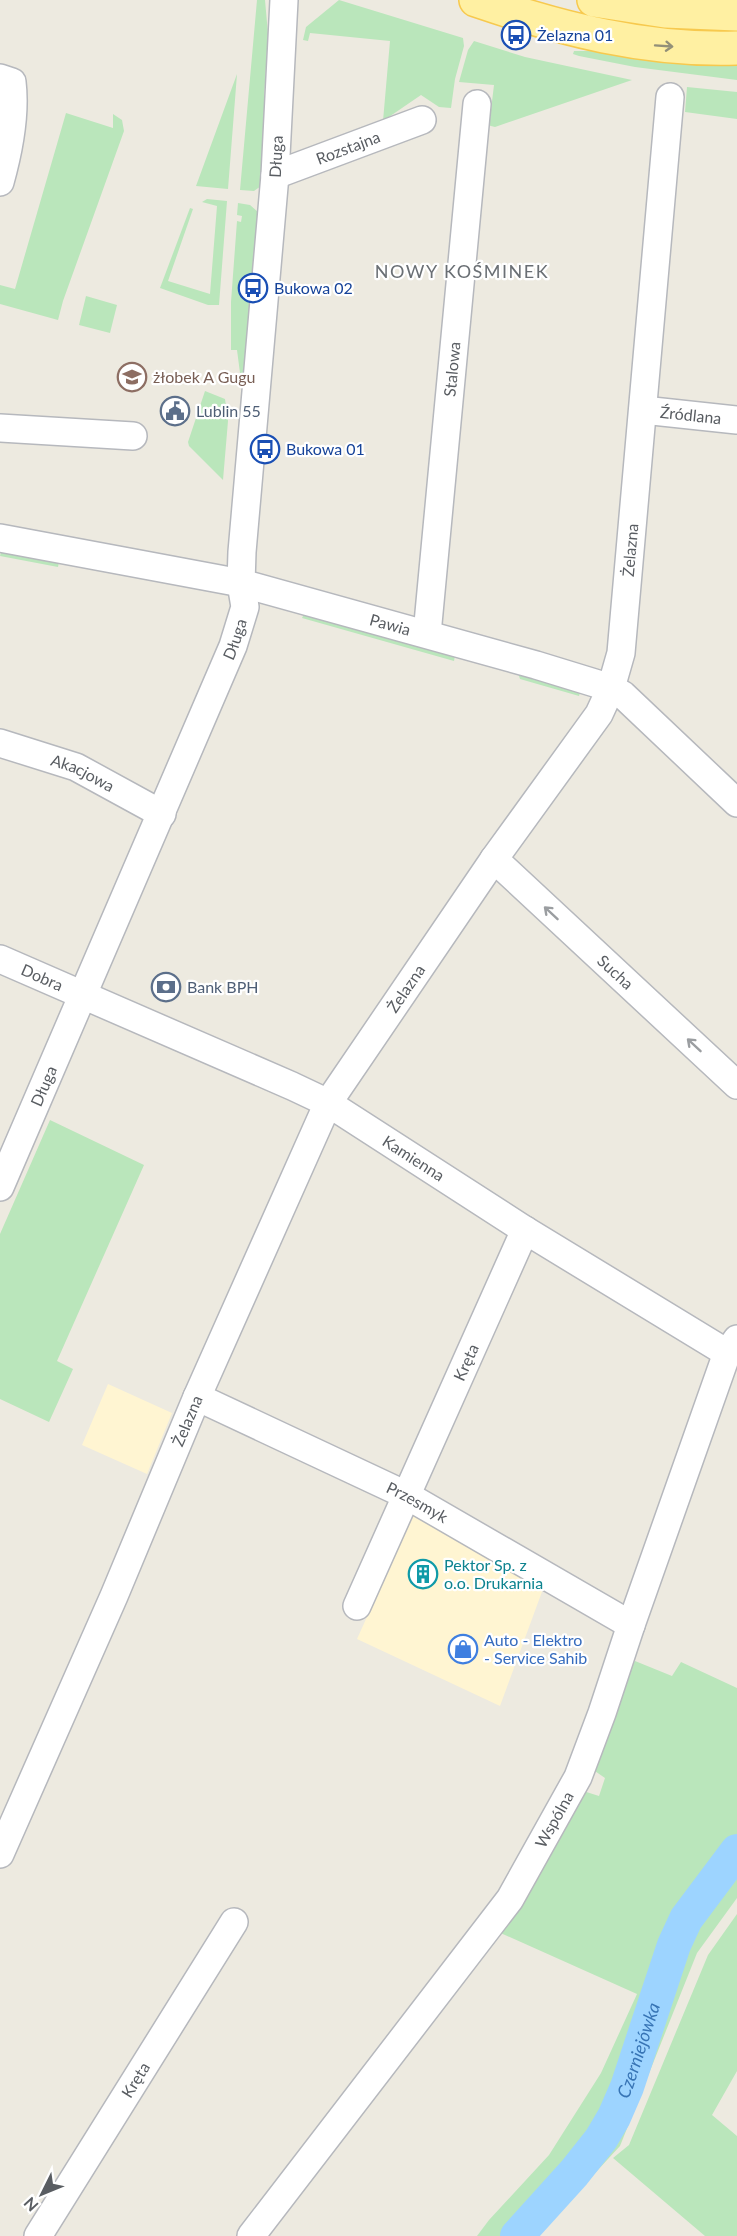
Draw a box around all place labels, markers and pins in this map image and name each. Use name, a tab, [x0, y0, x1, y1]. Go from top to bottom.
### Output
bus stop icon: Żelazna 01	[500, 19, 532, 51]
place label: Żelazna 01	[537, 25, 613, 44]
bus stop icon: Bukowa 02	[237, 272, 269, 304]
place label: Bukowa 02	[274, 278, 353, 297]
school or university icon: żłobek A Gugu	[116, 361, 148, 393]
place label: żłobek A Gugu	[153, 367, 255, 386]
public building icon: Lublin 55	[159, 395, 191, 427]
place label: Lublin 55	[196, 401, 261, 420]
bus stop icon: Bukowa 01	[249, 433, 281, 465]
place label: Bukowa 01	[286, 439, 365, 458]
bank icon: Bank BPH	[150, 971, 182, 1003]
place label: Bank BPH	[187, 977, 259, 996]
place label: Pektor Sp. z o.o. Drukarnia	[444, 1555, 543, 1592]
building icon: Pektor Sp. z o.o. Drukarnia	[407, 1558, 439, 1590]
place label: Auto - Elektro - Service Sahib	[484, 1630, 587, 1667]
shop icon: Auto - Elektro - Service Sahib	[447, 1633, 479, 1665]

